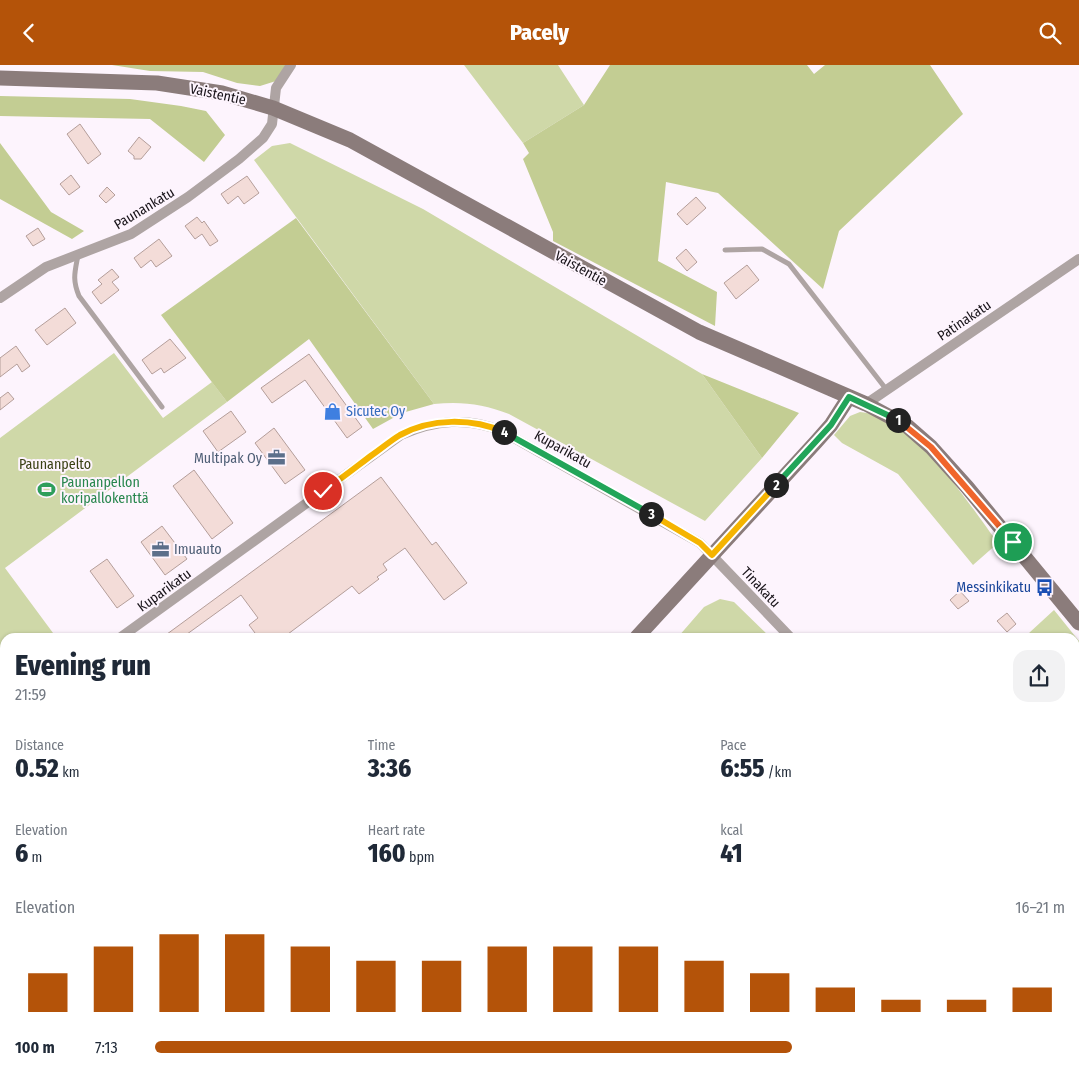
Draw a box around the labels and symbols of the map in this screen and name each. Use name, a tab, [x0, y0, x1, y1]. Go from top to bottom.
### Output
street label: Vaistentie	[188, 80, 247, 109]
street label: Paunankatu	[111, 184, 178, 233]
street label: Vaistentie	[552, 247, 610, 290]
street label: Patinakatu	[934, 296, 994, 344]
shop icon: Sicutec Oy	[322, 401, 342, 421]
place label: Sicutec Oy	[346, 403, 406, 420]
pin: 1	[886, 407, 910, 433]
pin: 4	[492, 419, 516, 445]
street label: Kuparikatu	[531, 427, 594, 472]
office icon: Multipak Oy	[266, 448, 286, 468]
place label: Multipak Oy	[194, 450, 263, 467]
park label: Paunanpelto	[19, 456, 91, 473]
pin	[302, 470, 344, 512]
pin: 2	[764, 473, 788, 497]
place label: Paunanpellon koripallokenttä	[61, 474, 149, 507]
sports icon: Paunanpellon koripallokenttä	[37, 480, 57, 500]
pin: 3	[638, 501, 664, 527]
pin	[992, 521, 1034, 563]
office icon: Imuauto	[150, 539, 170, 559]
place label: Imuauto	[174, 541, 222, 558]
street label: Tinakatu	[738, 564, 784, 611]
street label: Kuparikatu	[134, 565, 194, 616]
bus stop icon: Messinkikatu	[1035, 577, 1055, 597]
place label: Messinkikatu	[956, 579, 1031, 596]

